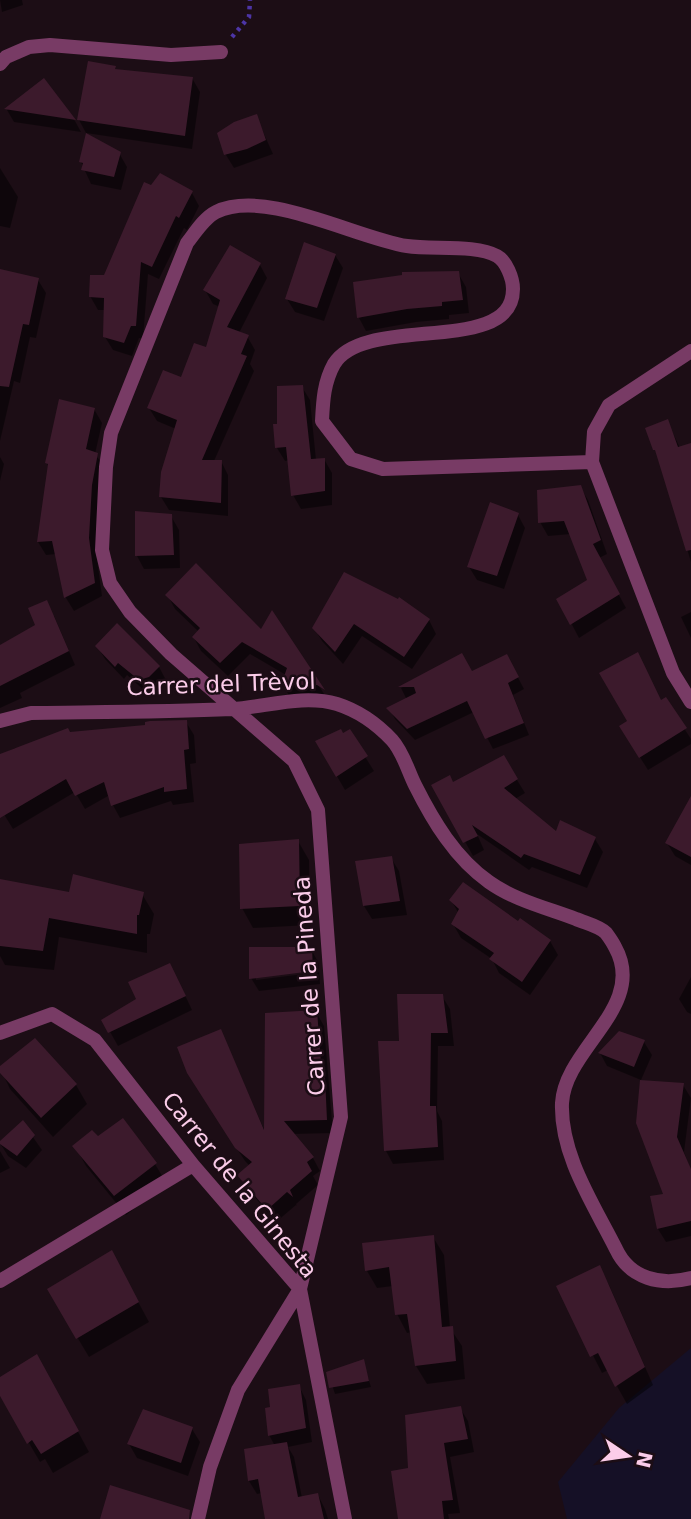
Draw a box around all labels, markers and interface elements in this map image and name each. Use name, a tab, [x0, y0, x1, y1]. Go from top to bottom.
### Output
street label: Carrer del Trèvol	[126, 668, 316, 700]
street label: Carrer de la Pineda	[288, 875, 330, 1097]
street label: Carrer de la Ginesta	[157, 1087, 323, 1283]
north arrow	[593, 1421, 663, 1491]
text: N	[632, 1450, 657, 1470]

